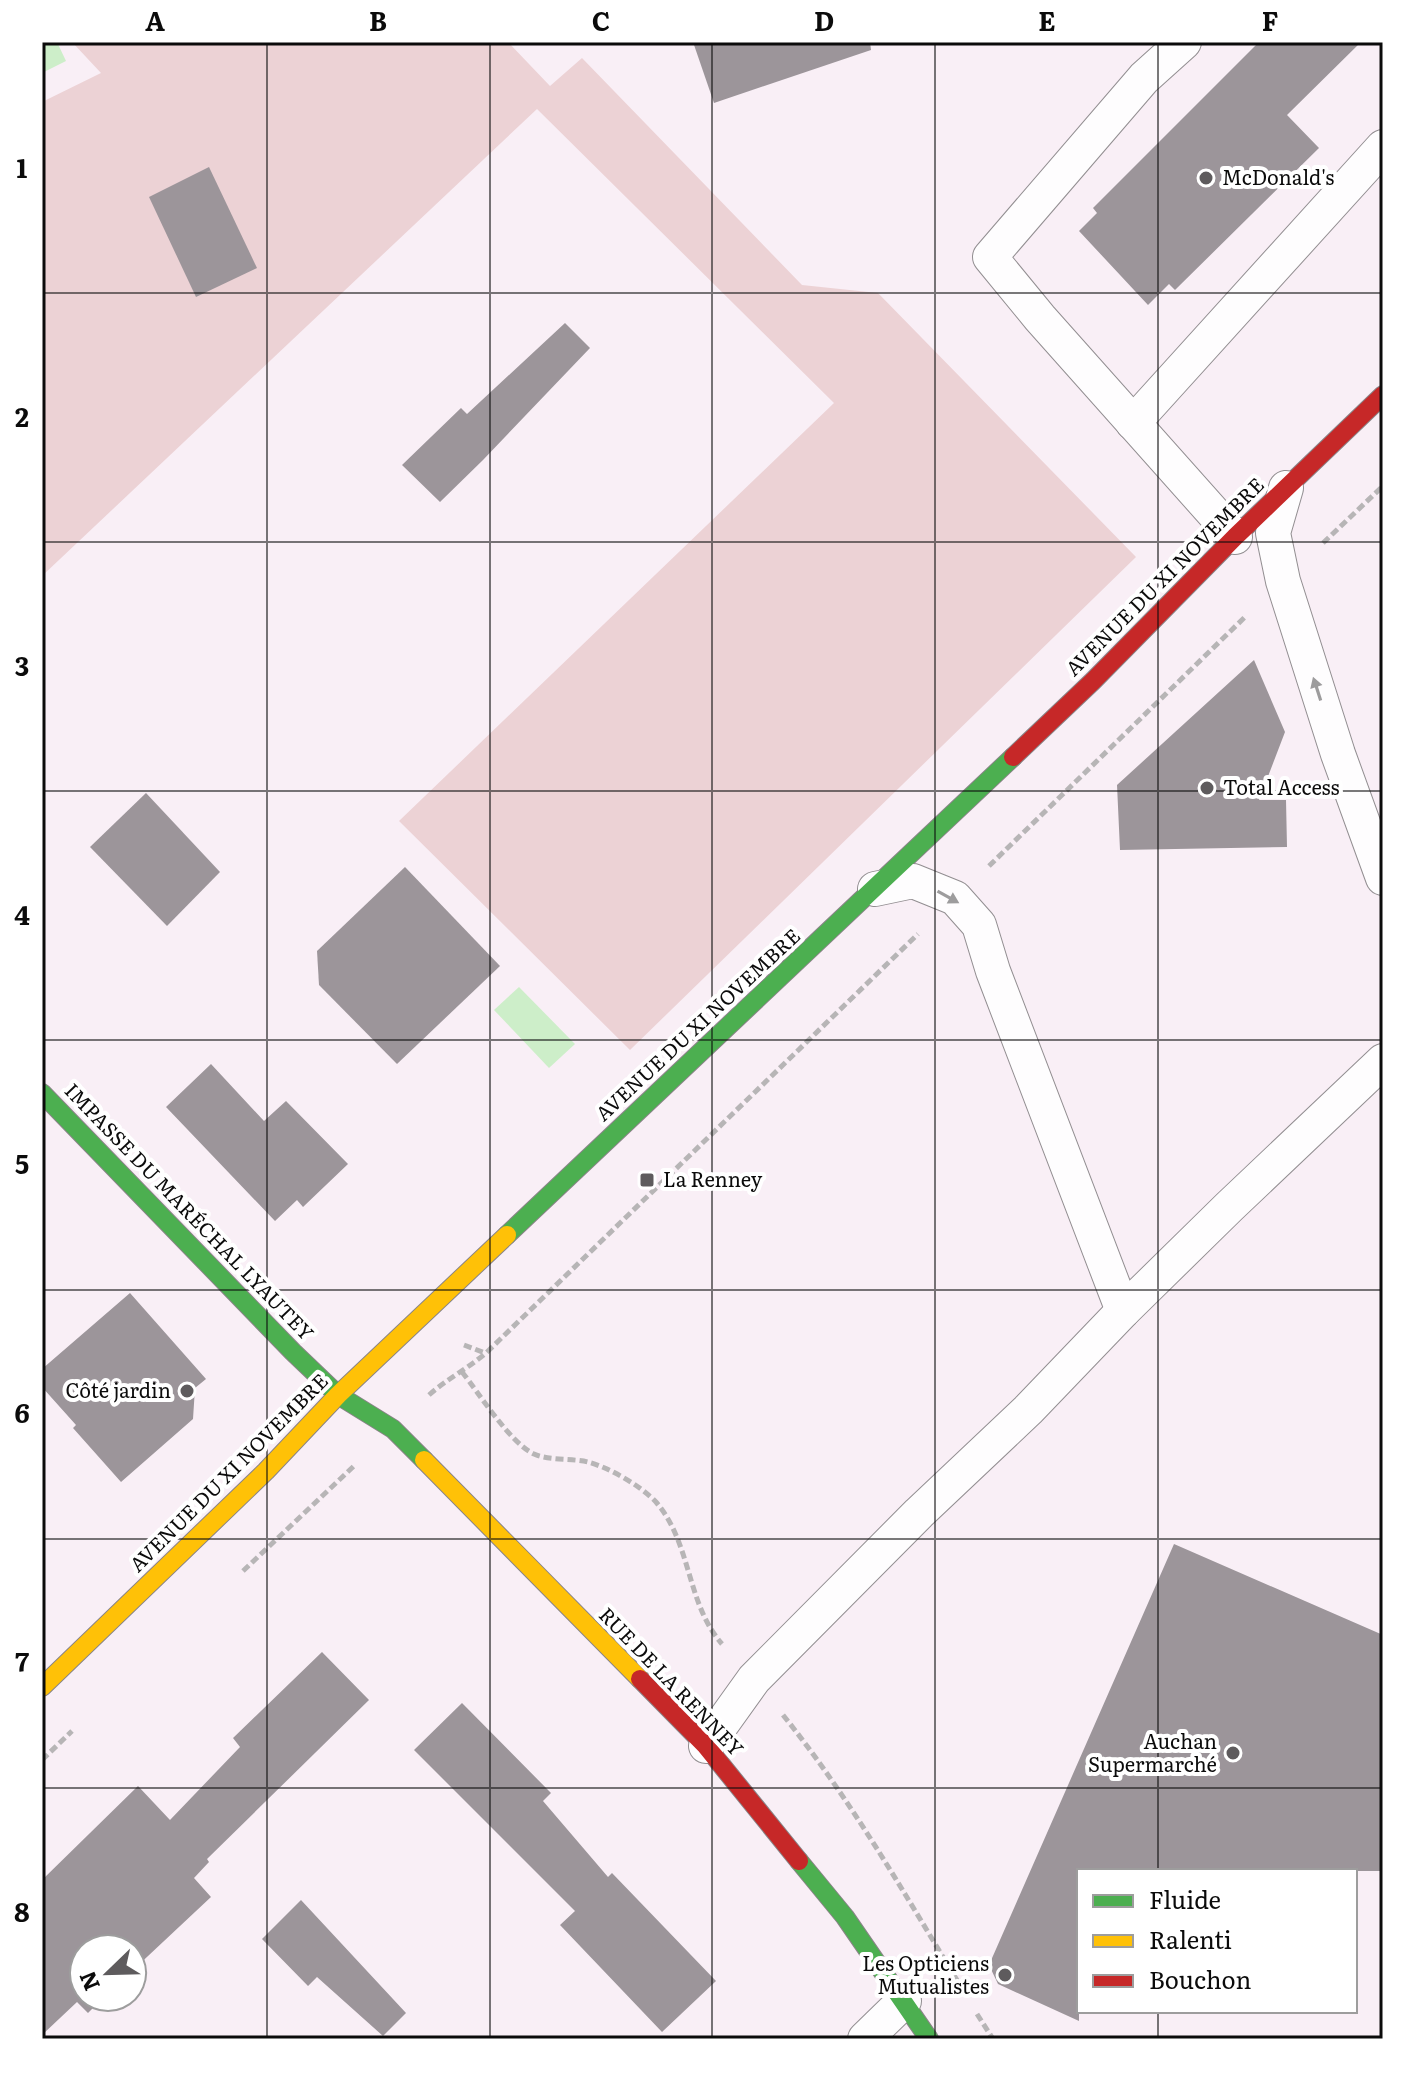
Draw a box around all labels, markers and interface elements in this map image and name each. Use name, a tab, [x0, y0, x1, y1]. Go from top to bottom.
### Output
text: A	[145, 0, 165, 39]
text: B	[369, 0, 387, 39]
text: C	[592, 0, 610, 39]
text: D	[814, 0, 834, 39]
text: E	[1038, 0, 1056, 39]
text: F	[1262, 0, 1278, 39]
text: 1	[17, 147, 28, 186]
place label: McDonald's	[1222, 161, 1334, 191]
marker: McDonald's	[1197, 169, 1215, 187]
text: 2	[15, 396, 29, 435]
street label: AVENUE DU XI NOVEMBRE	[1057, 469, 1270, 682]
text: 3	[15, 645, 29, 684]
one-way arrow	[1311, 676, 1323, 700]
place label: Total Access	[1223, 771, 1340, 801]
marker: Total Access	[1198, 779, 1216, 797]
one-way arrow	[937, 890, 959, 904]
text: 4	[14, 894, 30, 933]
street label: AVENUE DU XI NOVEMBRE	[587, 920, 806, 1127]
street label: IMPASSE DU MARÉCHAL LYAUTEY	[59, 1075, 322, 1346]
text: 5	[15, 1143, 29, 1182]
place label: La Renney	[663, 1163, 763, 1193]
marker: La Renney	[638, 1171, 656, 1189]
street label: AVENUE DU XI NOVEMBRE	[121, 1365, 334, 1578]
place label: Côté jardin	[65, 1374, 171, 1404]
marker: Côté jardin	[178, 1382, 196, 1400]
text: 6	[14, 1392, 30, 1431]
street label: RUE DE LA RENNEY	[593, 1599, 752, 1762]
text: 7	[15, 1641, 29, 1680]
place label: Auchan Supermarché	[1088, 1725, 1217, 1778]
marker: Auchan Supermarché	[1224, 1744, 1242, 1762]
legend	[1077, 1869, 1357, 2013]
text: Fluide	[1149, 1881, 1221, 1916]
text: 8	[14, 1891, 30, 1930]
text: Ralenti	[1149, 1921, 1232, 1956]
north arrow	[68, 1933, 148, 2013]
place label: Les Opticiens Mutualistes	[862, 1947, 989, 2000]
text: Bouchon	[1149, 1961, 1251, 1996]
text: N	[69, 1966, 107, 1996]
marker: Les Opticiens Mutualistes	[996, 1966, 1014, 1984]

